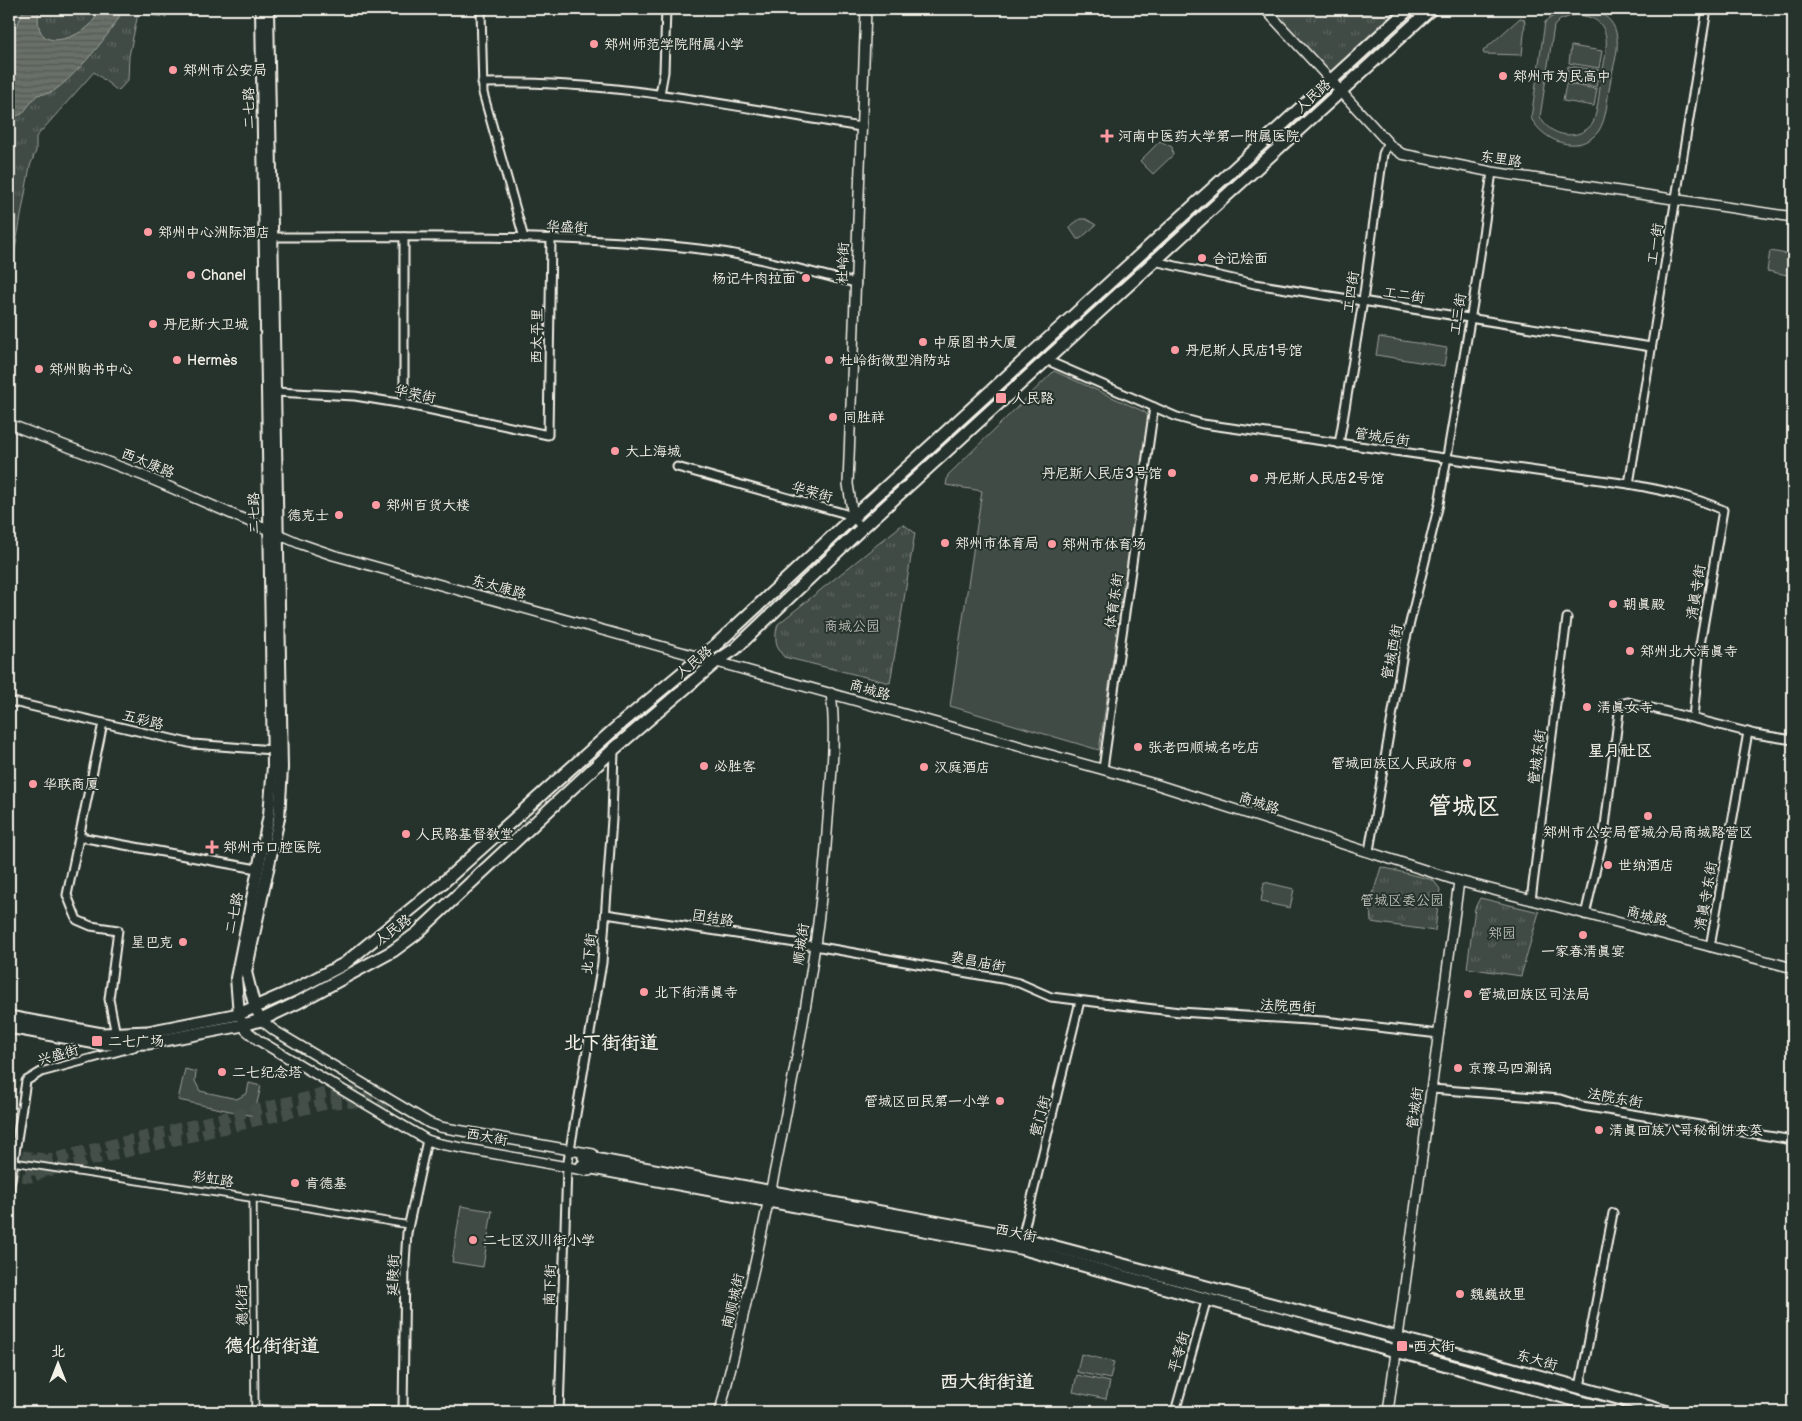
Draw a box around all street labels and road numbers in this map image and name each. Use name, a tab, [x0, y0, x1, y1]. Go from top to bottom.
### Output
street label: 人民路	[1292, 76, 1334, 116]
street label: 二七路	[240, 87, 258, 129]
street label: 东里路	[1479, 147, 1523, 171]
street label: 华盛街	[546, 217, 588, 237]
street label: 工一街	[1643, 222, 1667, 266]
street label: 杜岭街	[834, 242, 852, 284]
street label: 工四街	[1340, 270, 1362, 314]
street label: 工二街	[1382, 283, 1426, 307]
street label: 工三街	[1446, 292, 1470, 336]
street label: 西太平里	[528, 308, 546, 364]
street label: 华荣街	[393, 381, 437, 407]
street label: 管城后街	[1353, 425, 1411, 449]
street label: 西太康路	[119, 445, 177, 481]
street label: 华荣街	[789, 478, 835, 506]
street label: 二七路	[245, 492, 263, 534]
street label: 清真寺街	[1683, 563, 1709, 621]
street label: 东太康路	[470, 572, 528, 602]
street label: 体育东街	[1102, 572, 1126, 630]
street label: 管城西街	[1378, 623, 1406, 681]
street label: 人民路	[672, 642, 716, 682]
street label: 商城路	[847, 676, 893, 704]
street label: 五彩路	[121, 707, 165, 733]
street label: 管城东街	[1525, 728, 1549, 786]
street label: 商城路	[1236, 788, 1282, 818]
street label: 清真寺东街	[1692, 860, 1720, 932]
street label: 二七路	[221, 891, 247, 935]
street label: 商城路	[1625, 903, 1669, 929]
street label: 团结路	[691, 906, 735, 930]
street label: 人民路	[371, 911, 415, 949]
street label: 顺城街	[790, 922, 812, 966]
street label: 北下街	[578, 932, 600, 976]
street label: 裴昌庙街	[949, 948, 1007, 976]
street label: 法院西街	[1260, 996, 1316, 1016]
street label: 兴盛街	[35, 1041, 81, 1069]
street label: 法院东街	[1586, 1085, 1644, 1111]
street label: 管城街	[1404, 1086, 1426, 1130]
street label: 营门街	[1026, 1094, 1054, 1138]
street label: 西大街	[465, 1125, 509, 1149]
street label: 彩虹路	[191, 1167, 235, 1191]
street label: 西大街	[994, 1220, 1038, 1246]
street label: 延陵街	[384, 1254, 402, 1296]
street label: 南下街	[541, 1264, 559, 1306]
street label: 南顺城街	[718, 1272, 748, 1330]
street label: 德化街	[233, 1284, 251, 1326]
street label: 平等街	[1165, 1329, 1193, 1375]
street label: 东大街	[1514, 1346, 1560, 1374]

